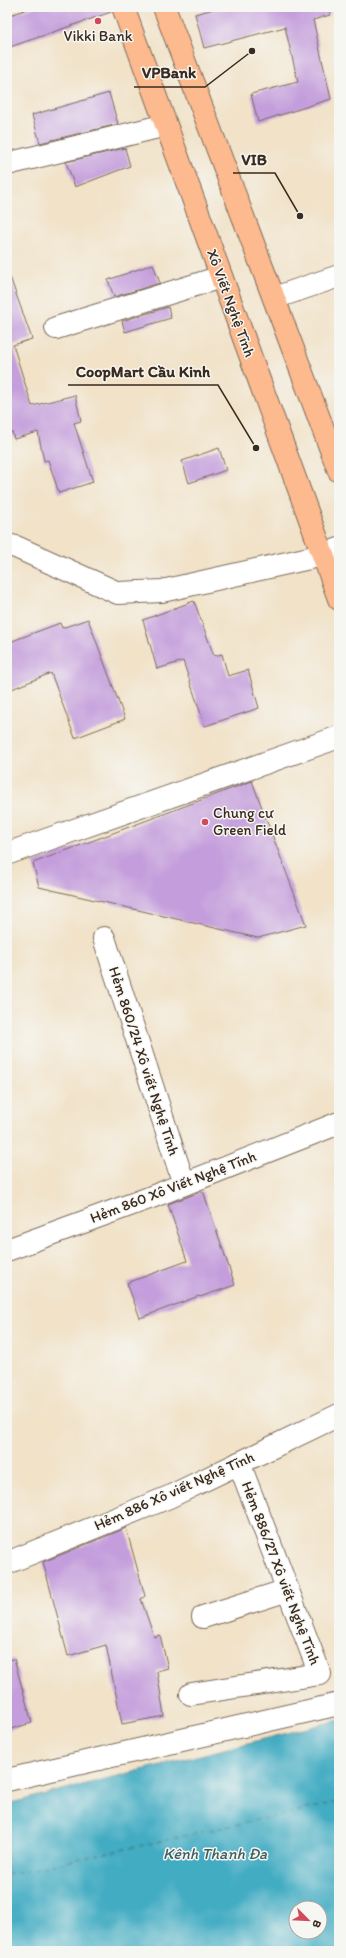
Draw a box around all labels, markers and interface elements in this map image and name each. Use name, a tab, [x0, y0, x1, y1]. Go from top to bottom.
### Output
marker: Vikki Bank	[93, 16, 103, 26]
place label: Vikki Bank	[64, 27, 133, 45]
callout: VPBank	[134, 59, 205, 87]
text: VPBank	[142, 63, 197, 82]
callout: VIB	[233, 145, 275, 173]
text: VIB	[241, 150, 267, 169]
street label: Xô Viết Nghệ Tĩnh	[203, 246, 259, 360]
callout: CoopMart Cầu Kinh	[68, 357, 218, 385]
text: CoopMart Cầu Kinh	[76, 362, 211, 382]
place label: Chung cư Green Field	[213, 804, 287, 839]
marker: Chung cư Green Field	[200, 817, 210, 827]
street label: Hẻm 860/24 Xô viết Nghệ Tĩnh	[105, 964, 183, 1158]
street label: Hẻm 860 Xô Viết Nghệ Tĩnh	[88, 1147, 259, 1227]
street label: Hẻm 886 Xô viết Nghệ Tĩnh	[91, 1447, 257, 1534]
street label: Hẻm 886/27 Xô viết Nghệ Tĩnh	[238, 1479, 324, 1668]
water label: Kênh Thanh Đa	[163, 1844, 268, 1863]
north arrow	[288, 1900, 328, 1940]
text: B	[309, 1918, 324, 1930]

